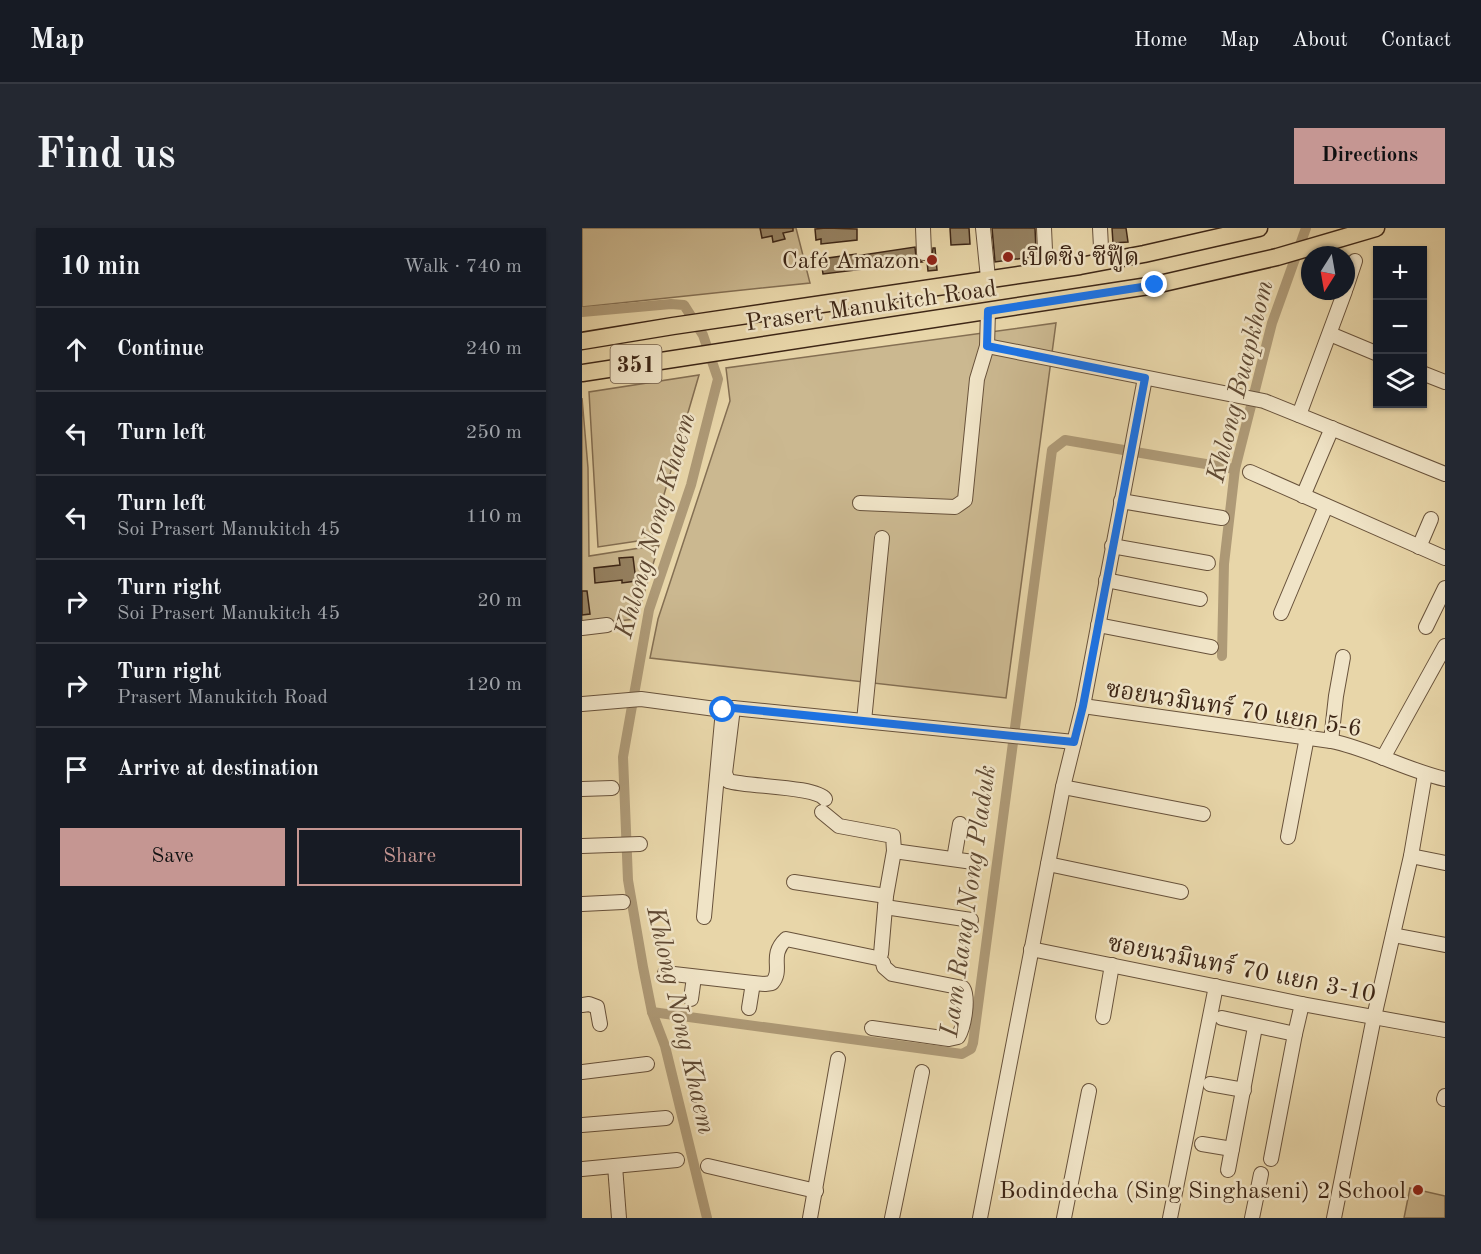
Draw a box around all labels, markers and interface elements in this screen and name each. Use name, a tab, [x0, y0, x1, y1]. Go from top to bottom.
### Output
text: Map	[30, 27, 84, 55]
text: Home	[1134, 30, 1187, 51]
text: Map	[1220, 30, 1259, 51]
text: About	[1292, 30, 1348, 51]
text: Contact	[1381, 30, 1451, 51]
button: Directions	[1294, 128, 1445, 184]
text: Find us	[36, 135, 175, 177]
place label: เปิดซิง ซีฟู๊ด	[1020, 244, 1139, 272]
north arrow	[1301, 246, 1355, 300]
map controls	[1373, 246, 1427, 408]
button: +	[1373, 246, 1427, 300]
place label: Café Amazon	[782, 250, 920, 274]
marker: เปิดซิง ซีฟู๊ด	[1001, 250, 1015, 264]
marker: Café Amazon	[925, 253, 939, 267]
text: 10 min	[60, 254, 140, 280]
text: Walk · 740 m	[403, 257, 522, 277]
route end	[1141, 271, 1167, 297]
street label: Prasert Manukitch Road	[744, 277, 998, 336]
water label: Khlong Buapkhom	[1203, 278, 1279, 486]
button: −	[1373, 300, 1427, 354]
icon: ahead	[60, 333, 93, 366]
text: Continue	[117, 338, 204, 360]
text: 240 m	[466, 339, 522, 359]
road number: 351	[610, 345, 662, 383]
button: layers	[1373, 354, 1427, 408]
water label: Khlong Nong Khaem	[611, 410, 701, 642]
icon: left	[60, 417, 93, 450]
text: Turn left	[117, 422, 206, 444]
text: 250 m	[466, 423, 522, 443]
text: Turn left	[117, 493, 206, 515]
icon: left	[60, 501, 93, 534]
text: 110 m	[466, 507, 522, 527]
text: Soi Prasert Manukitch 45	[117, 520, 340, 540]
text: Turn right	[117, 577, 221, 599]
icon: right	[60, 585, 93, 618]
text: 20 m	[477, 591, 522, 611]
text: Soi Prasert Manukitch 45	[117, 604, 340, 624]
text: Turn right	[117, 661, 221, 683]
icon: right	[60, 669, 93, 702]
street label: ซอยนวมินทร์ 70 แยก 5-6	[1104, 672, 1364, 742]
text: 120 m	[466, 675, 522, 695]
text: Prasert Manukitch Road	[117, 688, 328, 708]
route start	[709, 696, 735, 722]
icon: arrive	[60, 753, 93, 786]
text: Arrive at destination	[117, 758, 319, 780]
water label: Lam Rang Nong Pladuk	[937, 764, 1001, 1040]
button: Save	[60, 828, 285, 886]
button: Share	[297, 828, 522, 886]
water label: Khlong Nong Khaem	[641, 903, 719, 1137]
street label: ซอยนวมินทร์ 70 แยก 3-10	[1106, 926, 1379, 1008]
place label: Bodindecha (Sing Singhaseni) 2 School	[999, 1180, 1406, 1204]
marker: Bodindecha (Sing Singhaseni) 2 School	[1411, 1183, 1425, 1197]

